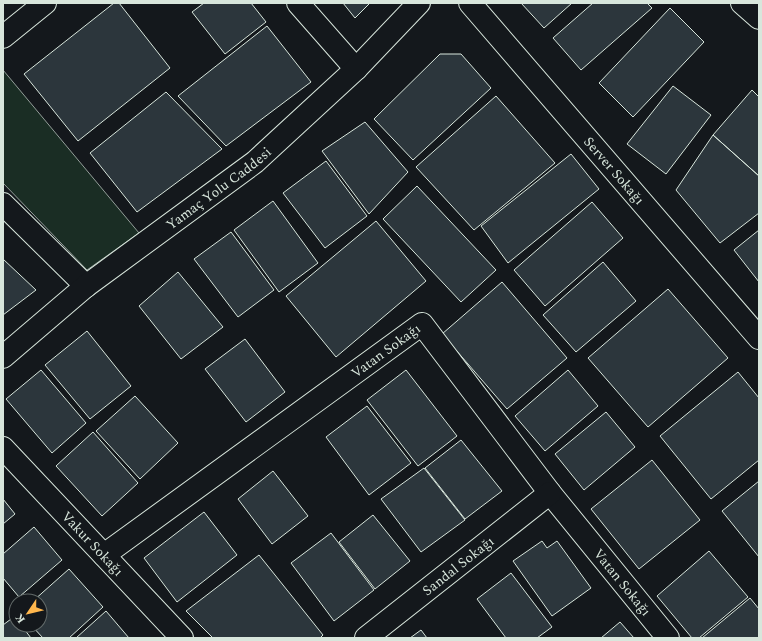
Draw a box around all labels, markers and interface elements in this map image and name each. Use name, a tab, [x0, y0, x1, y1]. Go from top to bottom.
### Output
street label: Server Sokağı	[578, 132, 649, 209]
street label: Yamaç Yolu Caddesi	[162, 142, 276, 235]
street label: Vatan Sokağı	[347, 318, 425, 383]
street label: Vakur Sokağı	[56, 506, 128, 581]
street label: Sandal Sokağı	[418, 531, 499, 601]
street label: Vatan Sokağı	[588, 544, 656, 621]
north arrow	[8, 593, 48, 633]
text: K	[11, 610, 30, 627]

